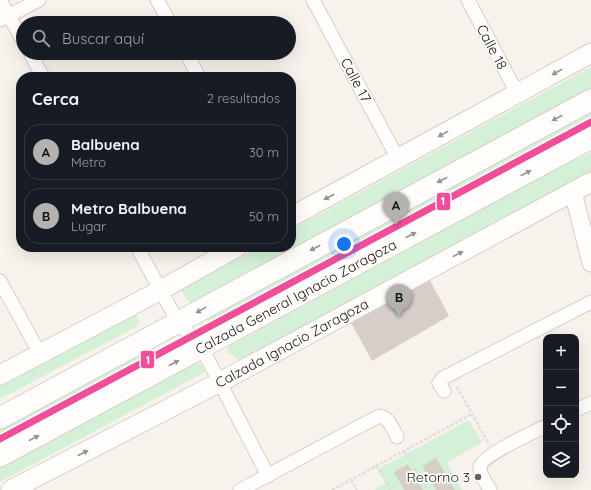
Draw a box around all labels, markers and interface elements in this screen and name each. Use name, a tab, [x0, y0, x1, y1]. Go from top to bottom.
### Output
search box	[16, 16, 296, 60]
street label: Calle 18	[473, 21, 511, 73]
icon: search	[30, 27, 52, 49]
text: Buscar aquí	[62, 29, 144, 48]
street label: Calle 17	[337, 55, 375, 105]
one-way arrow	[551, 68, 563, 75]
text: Cerca	[32, 88, 79, 109]
text: 2 resultados	[207, 90, 280, 106]
one-way arrow	[551, 115, 563, 122]
one-way arrow	[437, 131, 449, 138]
text: Balbuena	[71, 135, 140, 154]
text: A	[42, 144, 50, 160]
text: 30 m	[249, 144, 279, 160]
text: Metro	[71, 154, 106, 170]
one-way arrow	[520, 170, 532, 176]
one-way arrow	[436, 177, 448, 183]
pin: A	[383, 192, 409, 225]
line badge: 1	[436, 192, 451, 211]
one-way arrow	[323, 193, 335, 200]
text: 1	[441, 194, 445, 208]
text: Metro Balbuena	[71, 199, 187, 218]
text: B	[42, 208, 50, 224]
text: 50 m	[249, 208, 279, 224]
text: Lugar	[71, 218, 106, 234]
one-way arrow	[405, 231, 417, 238]
your location	[334, 234, 354, 254]
street label: Calzada General Ignacio Zaragoza	[192, 235, 400, 358]
one-way arrow	[310, 245, 321, 252]
one-way arrow	[452, 251, 464, 258]
pin: B	[386, 284, 412, 317]
street label: Calzada Ignacio Zaragoza	[212, 295, 372, 392]
one-way arrow	[195, 307, 207, 313]
map controls	[543, 334, 579, 478]
button: +	[543, 334, 579, 370]
line badge: 1	[140, 350, 155, 369]
text: 1	[146, 353, 150, 367]
one-way arrow	[168, 360, 179, 366]
button: −	[543, 370, 579, 406]
button: locate	[543, 406, 579, 442]
one-way arrow	[29, 434, 40, 441]
button: layers	[543, 442, 579, 478]
one-way arrow	[78, 449, 89, 456]
place label: Retorno 3	[407, 468, 470, 486]
marker: Retorno 3	[473, 472, 483, 482]

